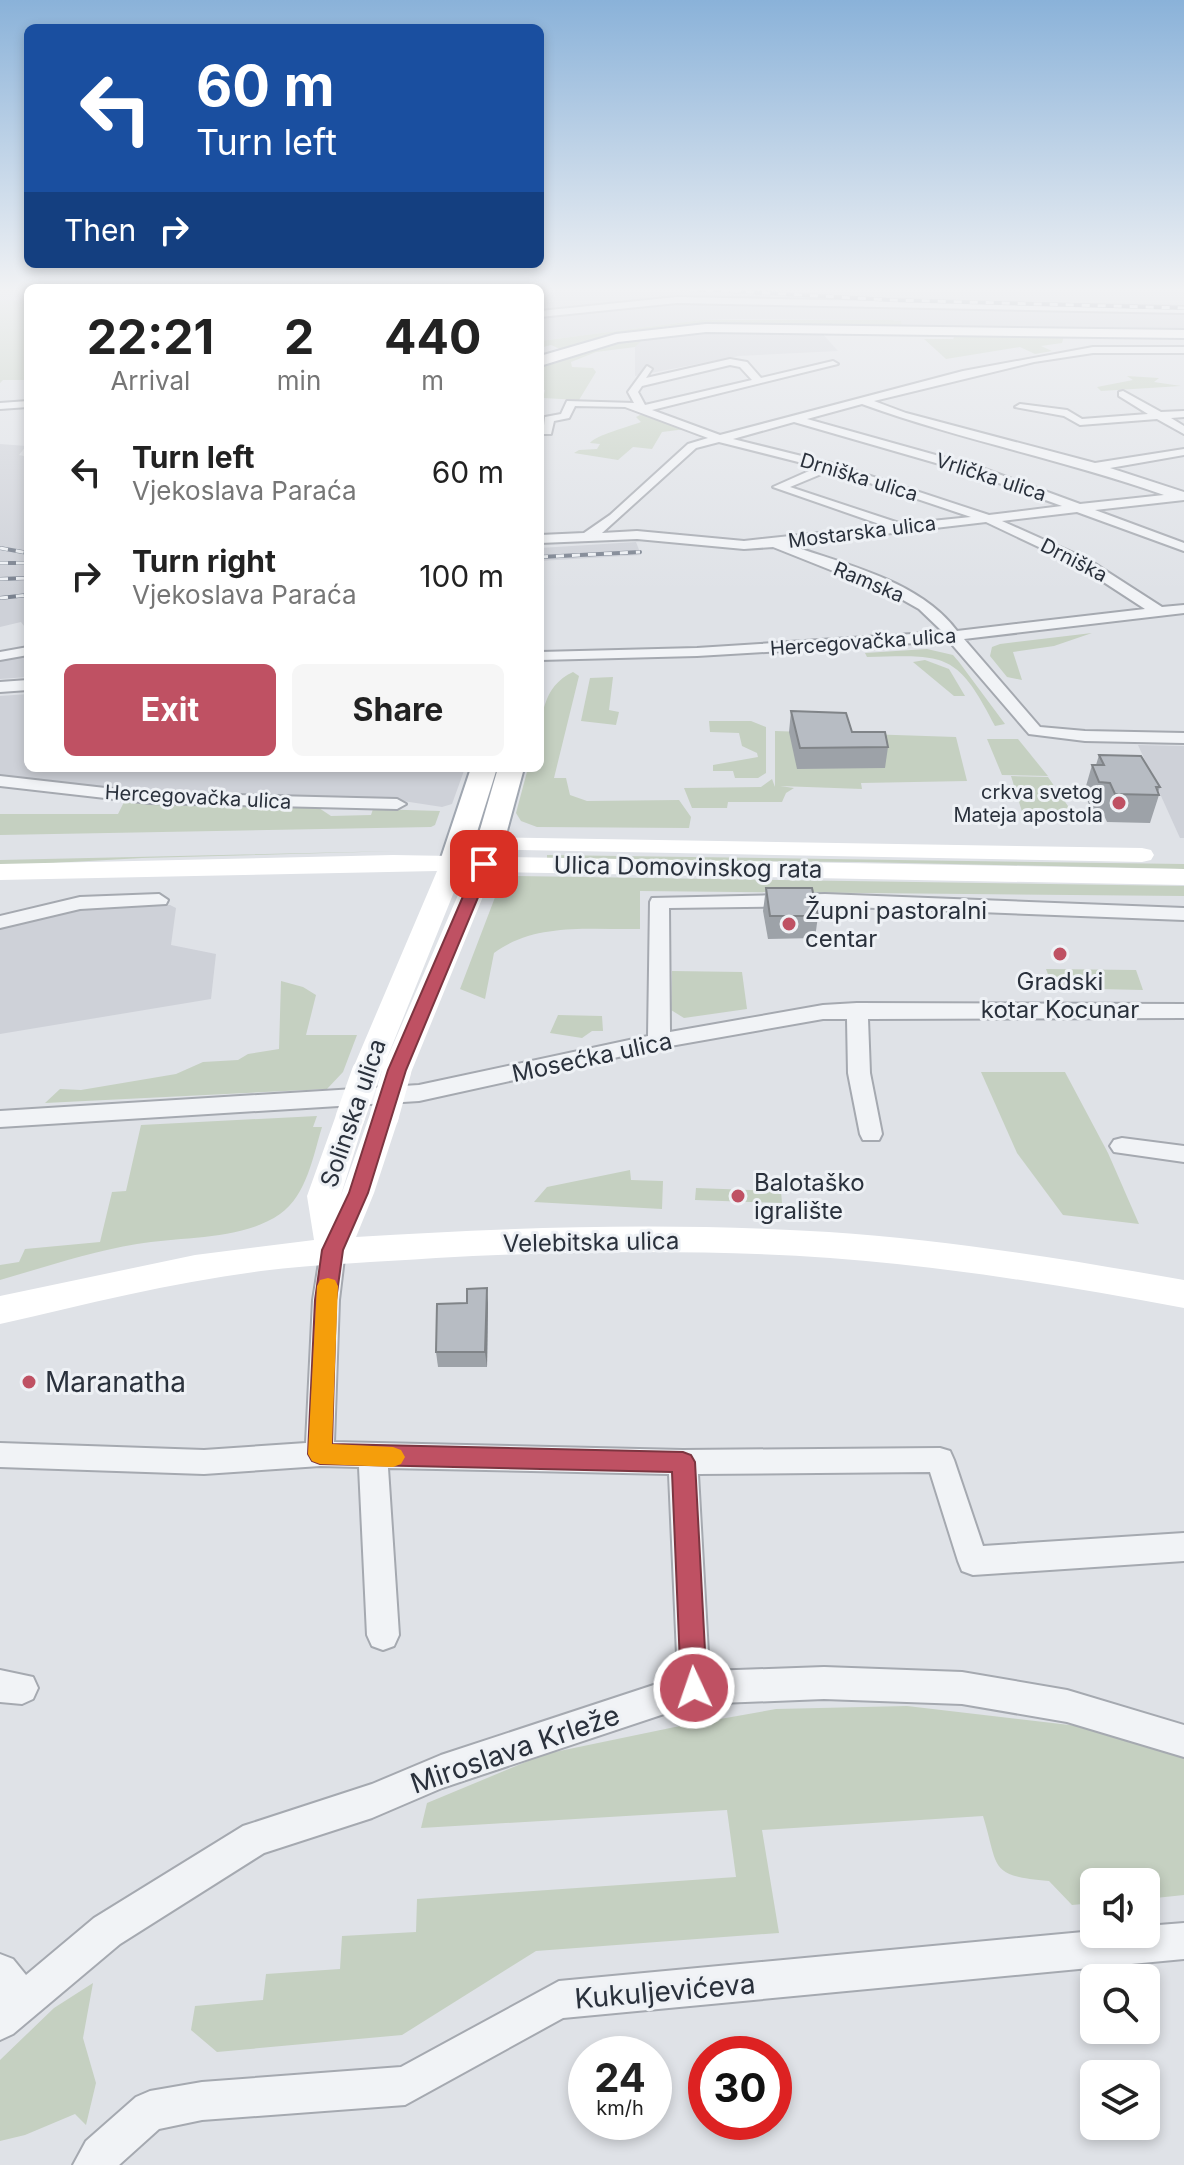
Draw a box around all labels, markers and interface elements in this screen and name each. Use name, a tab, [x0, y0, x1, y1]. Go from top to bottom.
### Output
text: 60 m	[196, 52, 335, 120]
icon: left	[64, 56, 168, 160]
text: Turn left	[196, 120, 337, 164]
icon: right	[152, 208, 196, 252]
text: Then	[64, 212, 136, 248]
text: 22:21	[87, 307, 214, 366]
text: 2	[284, 307, 314, 366]
text: 440	[384, 307, 481, 366]
text: Arrival	[110, 365, 190, 396]
text: min	[277, 365, 321, 396]
text: m	[421, 365, 444, 396]
text: Turn left	[132, 439, 254, 475]
street label: Drniška ulica	[797, 448, 921, 506]
street label: Vrlička ulica	[933, 448, 1049, 506]
icon: left	[64, 450, 108, 494]
text: 60 m	[432, 454, 504, 490]
text: Vjekoslava Paraća	[132, 475, 357, 506]
street label: Mostarska ulica	[787, 511, 937, 553]
street label: Drniška	[1037, 533, 1111, 587]
text: Turn right	[132, 543, 276, 579]
icon: right	[64, 554, 108, 598]
street label: Ramska	[830, 556, 908, 608]
text: 100 m	[419, 558, 504, 594]
text: Vjekoslava Paraća	[132, 579, 357, 610]
street label: Hercegovačka ulica	[769, 624, 957, 660]
button: Exit	[64, 664, 276, 756]
button: Share	[292, 664, 504, 756]
street label: Hercegovačka ulica	[104, 780, 292, 814]
place label: crkva svetog Mateja apostola	[954, 780, 1103, 827]
marker: crkva svetog Mateja apostola	[1110, 794, 1128, 812]
pin	[450, 830, 518, 898]
icon: arrive	[462, 842, 506, 886]
street label: Ulica Domovinskog rata	[553, 850, 823, 884]
place label: Župni pastoralni centar	[805, 895, 987, 953]
marker: Župni pastoralni centar	[780, 915, 798, 933]
marker: Gradski kotar Kocunar	[1051, 945, 1069, 963]
place label: Gradski kotar Kocunar	[981, 967, 1139, 1024]
street label: Mosećka ulica	[509, 1026, 675, 1088]
street label: Solinska ulica	[314, 1035, 392, 1191]
place label: Balotaško igralište	[754, 1168, 865, 1225]
marker: Balotaško igralište	[729, 1187, 747, 1205]
street label: Velebitska ulica	[502, 1226, 680, 1258]
place label: Maranatha	[45, 1365, 186, 1399]
marker: Maranatha	[20, 1373, 38, 1391]
position arrow	[652, 1646, 736, 1730]
street label: Miroslava Krleže	[406, 1697, 624, 1801]
map controls	[1080, 1868, 1160, 2140]
button: sound	[1080, 1868, 1160, 1948]
button: search	[1080, 1964, 1160, 2044]
street label: Kukuljevićeva	[573, 1966, 757, 2016]
speed limit sign: 30	[688, 2036, 792, 2140]
text: 24	[594, 2053, 646, 2102]
button: layers	[1080, 2060, 1160, 2140]
text: km/h	[596, 2096, 644, 2120]

